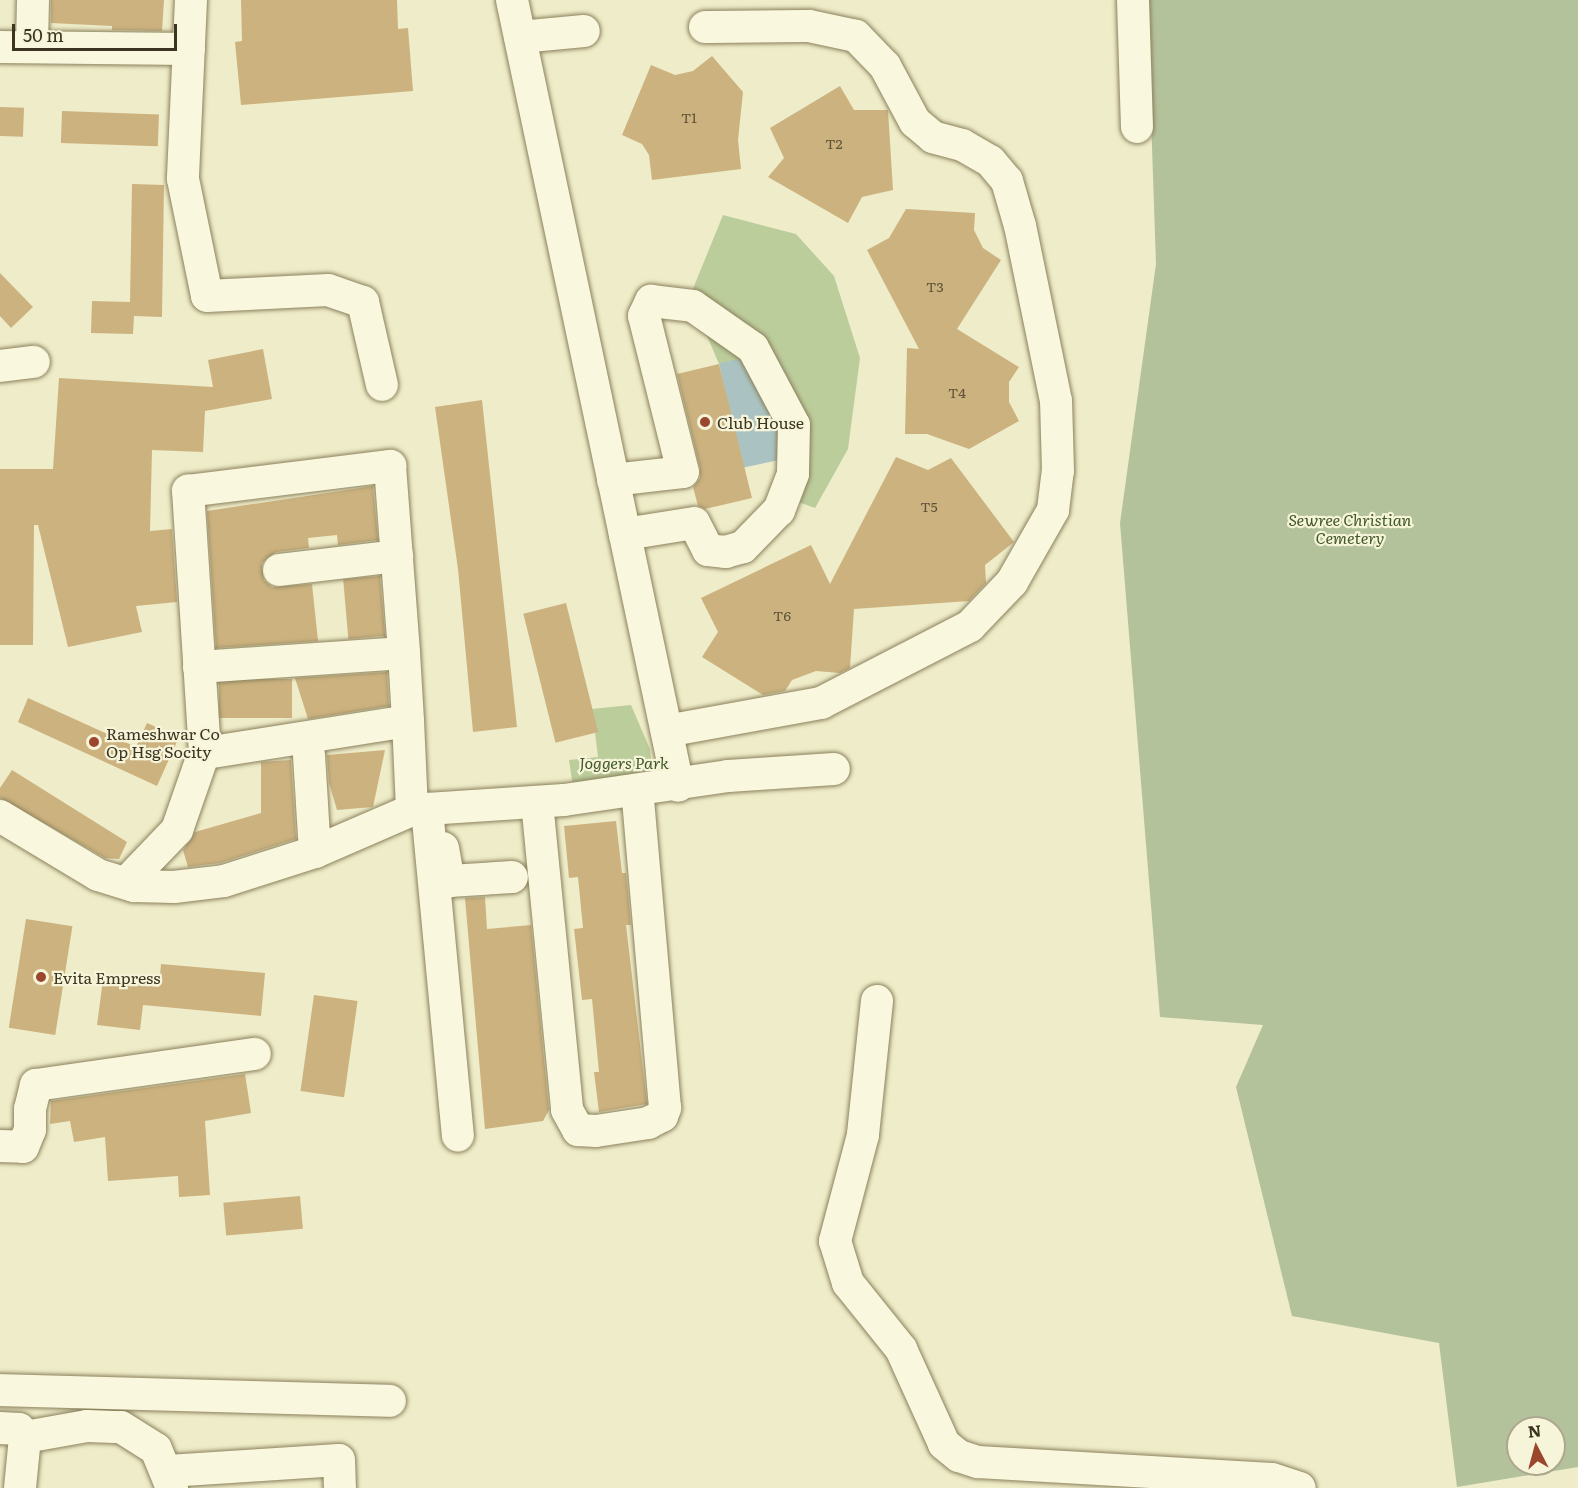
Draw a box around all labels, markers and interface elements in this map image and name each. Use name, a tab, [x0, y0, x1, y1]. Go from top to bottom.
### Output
scale bar	[15, 12, 180, 50]
text: 50 m	[23, 21, 64, 48]
house number: T1	[681, 109, 697, 125]
house number: T2	[825, 135, 843, 151]
house number: T3	[926, 278, 944, 294]
house number: T4	[948, 384, 966, 400]
place label: Club House	[717, 412, 804, 432]
marker: Club House	[698, 415, 712, 429]
house number: T5	[920, 498, 938, 514]
park label: Sewree Christian Cemetery	[1289, 509, 1411, 547]
house number: T6	[773, 607, 791, 623]
place label: Rameshwar Co Op Hsg Socity	[106, 723, 220, 761]
marker: Rameshwar Co Op Hsg Socity	[87, 735, 101, 749]
park label: Joggers Park	[579, 752, 669, 772]
place label: Evita Empress	[53, 967, 160, 987]
marker: Evita Empress	[34, 970, 48, 984]
north arrow	[1506, 1416, 1566, 1476]
text: N	[1526, 1417, 1542, 1443]

